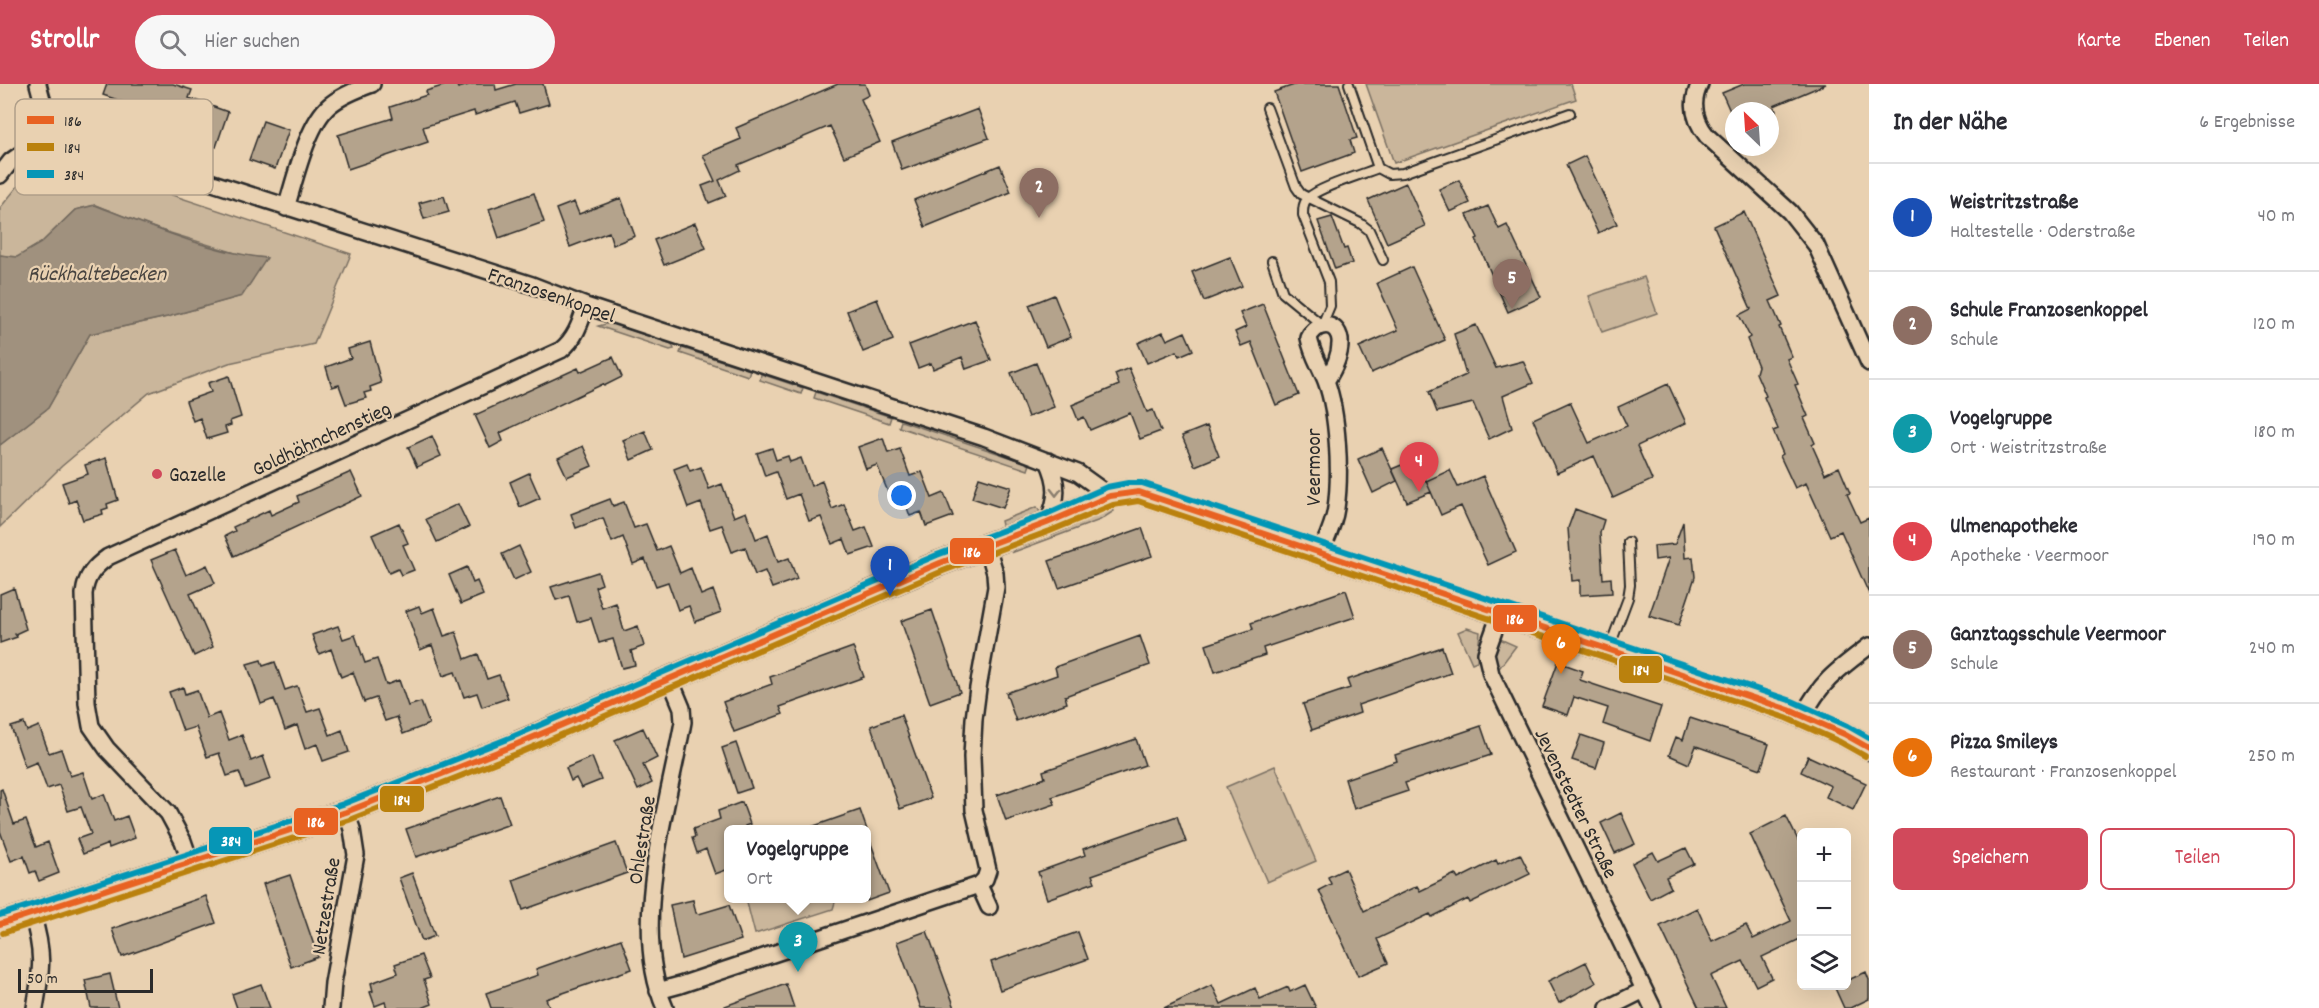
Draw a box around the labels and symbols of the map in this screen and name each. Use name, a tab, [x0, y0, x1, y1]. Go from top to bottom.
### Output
legend	[15, 99, 213, 195]
north arrow	[1725, 102, 1779, 156]
text: 186	[64, 111, 82, 134]
text: 184	[64, 138, 81, 161]
text: 384	[64, 165, 84, 188]
pin: 2	[1020, 168, 1058, 218]
water label: Rückhaltebecken	[28, 260, 167, 291]
pin: 5	[1492, 260, 1532, 309]
street label: Franzosenkoppel	[483, 261, 619, 333]
street label: Goldhähnchenstieg	[248, 395, 397, 486]
street label: Veermoor	[1301, 428, 1331, 506]
pin: 4	[1400, 442, 1438, 492]
place label: Gazelle	[169, 462, 226, 492]
marker: Gazelle	[150, 467, 164, 481]
your location	[887, 481, 916, 510]
one-way arrow	[1050, 488, 1062, 497]
line badge: 186	[949, 537, 995, 565]
text: 186	[963, 542, 981, 565]
pin: 1	[870, 546, 910, 596]
line badge: 186	[1492, 604, 1538, 633]
text: 186	[1506, 609, 1524, 632]
pin: 6	[1542, 624, 1580, 674]
line badge: 184	[1618, 655, 1663, 684]
text: 184	[1633, 660, 1649, 683]
street label: Jevenstedter Straße	[1525, 724, 1624, 884]
line badge: 184	[379, 785, 425, 813]
text: 184	[394, 790, 410, 813]
street label: Ohlestraße	[622, 794, 666, 887]
line badge: 186	[293, 807, 339, 836]
text: 186	[307, 812, 325, 835]
line badge: 384	[208, 826, 253, 855]
text: 384	[221, 831, 241, 854]
street label: Netzestraße	[305, 856, 350, 957]
pin: 3	[778, 922, 818, 972]
scale bar	[18, 966, 153, 994]

